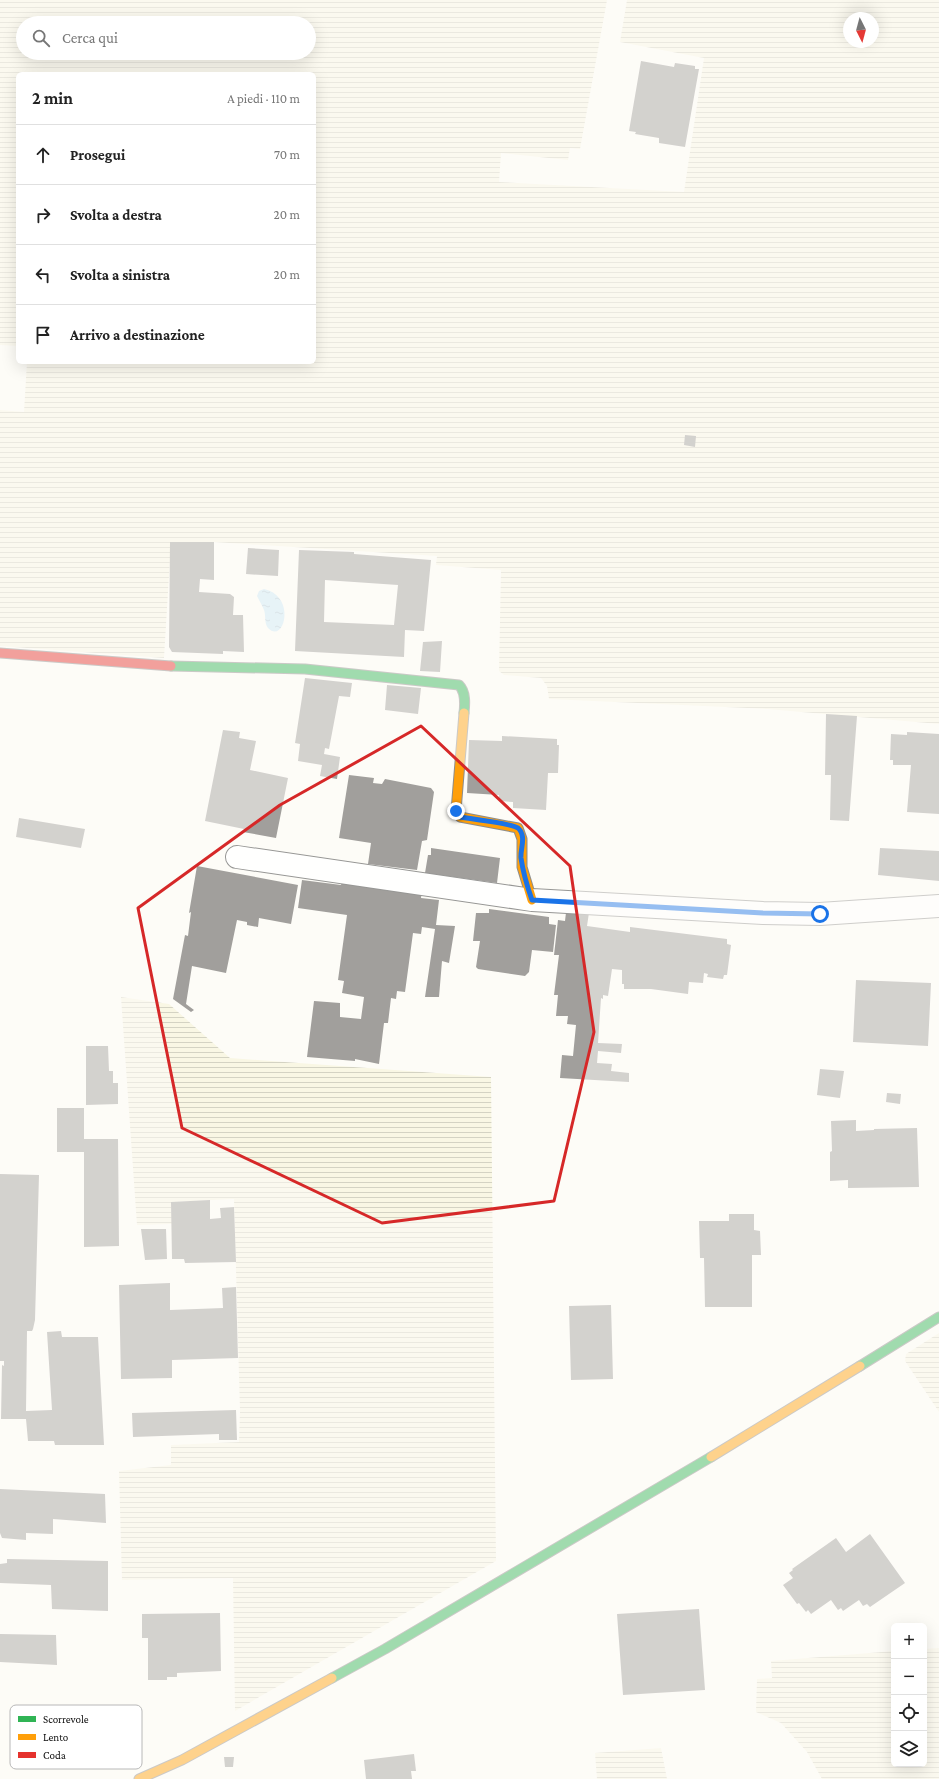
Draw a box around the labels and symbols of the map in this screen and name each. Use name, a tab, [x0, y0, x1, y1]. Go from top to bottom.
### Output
north arrow	[843, 12, 879, 48]
route end	[447, 802, 465, 820]
route start	[811, 905, 829, 923]
legend	[10, 1705, 142, 1769]
text: Scorrevole	[43, 1713, 89, 1725]
text: Lento	[43, 1731, 69, 1743]
text: Coda	[43, 1749, 66, 1761]

